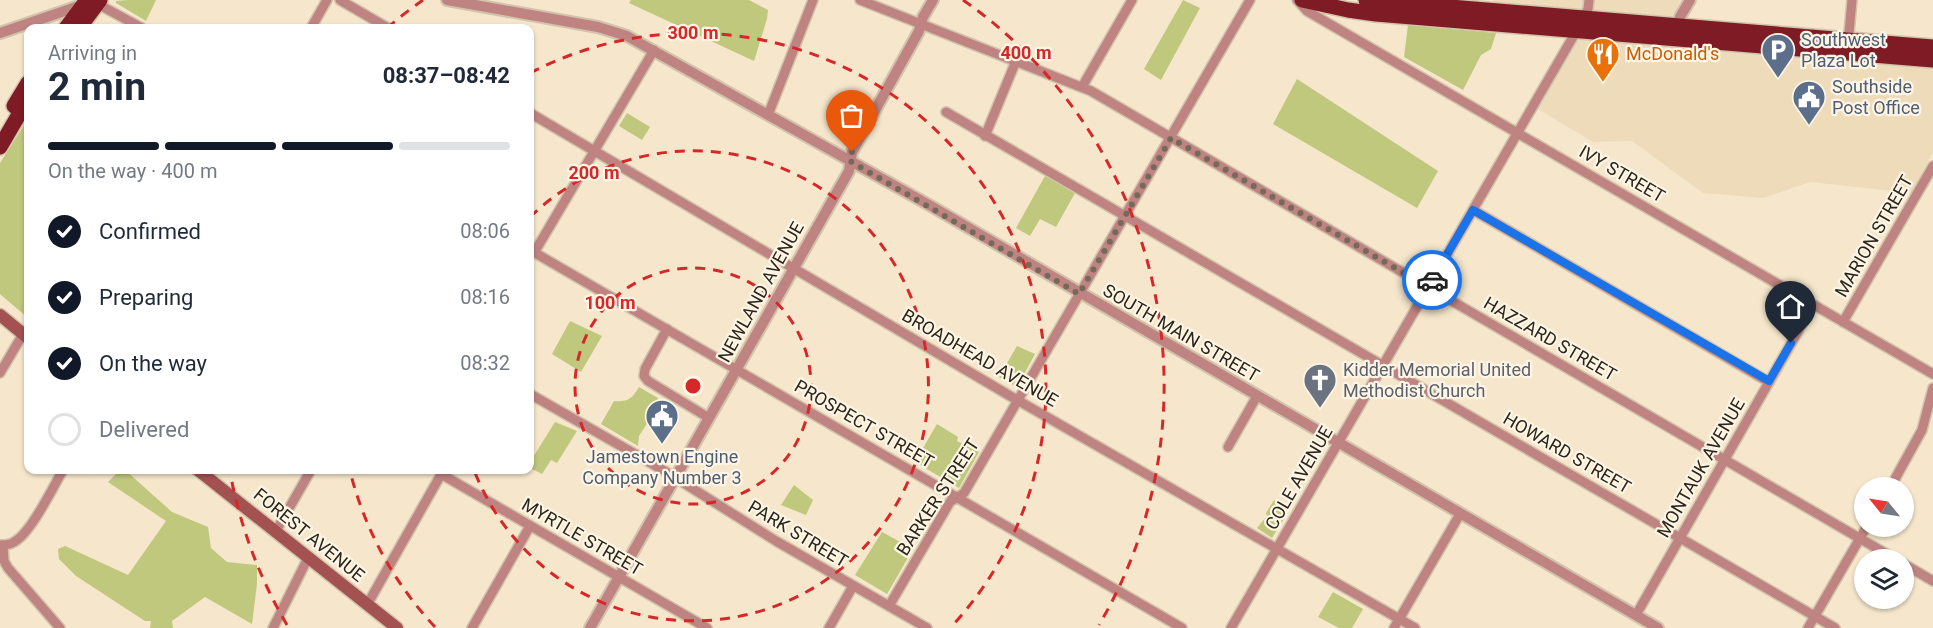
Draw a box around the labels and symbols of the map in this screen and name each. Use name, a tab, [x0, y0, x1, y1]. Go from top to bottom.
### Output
text: 300 m	[667, 22, 719, 43]
place label: Southwest Plaza Lot	[1801, 29, 1886, 71]
parking icon: Southwest Plaza Lot	[1760, 32, 1796, 79]
restaurant icon: McDonald's	[1585, 36, 1621, 83]
text: 400 m	[1000, 42, 1052, 63]
place label: McDonald's	[1626, 43, 1719, 64]
place label: Southside Post Office	[1832, 76, 1920, 118]
public building icon: Southside Post Office	[1791, 79, 1827, 126]
pin	[826, 90, 877, 152]
street label: IVY STREET	[1576, 141, 1669, 207]
text: 200 m	[568, 162, 620, 183]
street label: MARION STREET	[1830, 171, 1917, 300]
street label: NEWLAND AVENUE	[713, 218, 808, 366]
courier	[1402, 250, 1462, 310]
street label: SOUTH MAIN STREET	[1100, 279, 1263, 386]
pin	[1765, 281, 1816, 343]
text: 100 m	[584, 292, 636, 313]
street label: HAZZARD STREET	[1480, 292, 1620, 385]
street label: BROADHEAD AVENUE	[899, 304, 1062, 411]
place label: Kidder Memorial United Methodist Church	[1343, 359, 1531, 401]
church icon: Kidder Memorial United Methodist Church	[1302, 362, 1338, 409]
street label: PROSPECT STREET	[791, 375, 938, 472]
centre of rings	[683, 376, 703, 396]
street label: MONTAUK AVENUE	[1652, 394, 1749, 541]
public building icon: Jamestown Engine Company Number 3	[644, 398, 680, 445]
street label: HOWARD STREET	[1500, 408, 1635, 498]
street label: COLE AVENUE	[1260, 422, 1337, 533]
street label: BARKER STREET	[892, 434, 983, 559]
place label: Jamestown Engine Company Number 3	[582, 446, 742, 488]
north arrow	[1854, 477, 1914, 537]
street label: FOREST AVENUE	[250, 483, 369, 586]
street label: MYRTLE STREET	[518, 494, 646, 580]
street label: PARK STREET	[745, 496, 852, 572]

